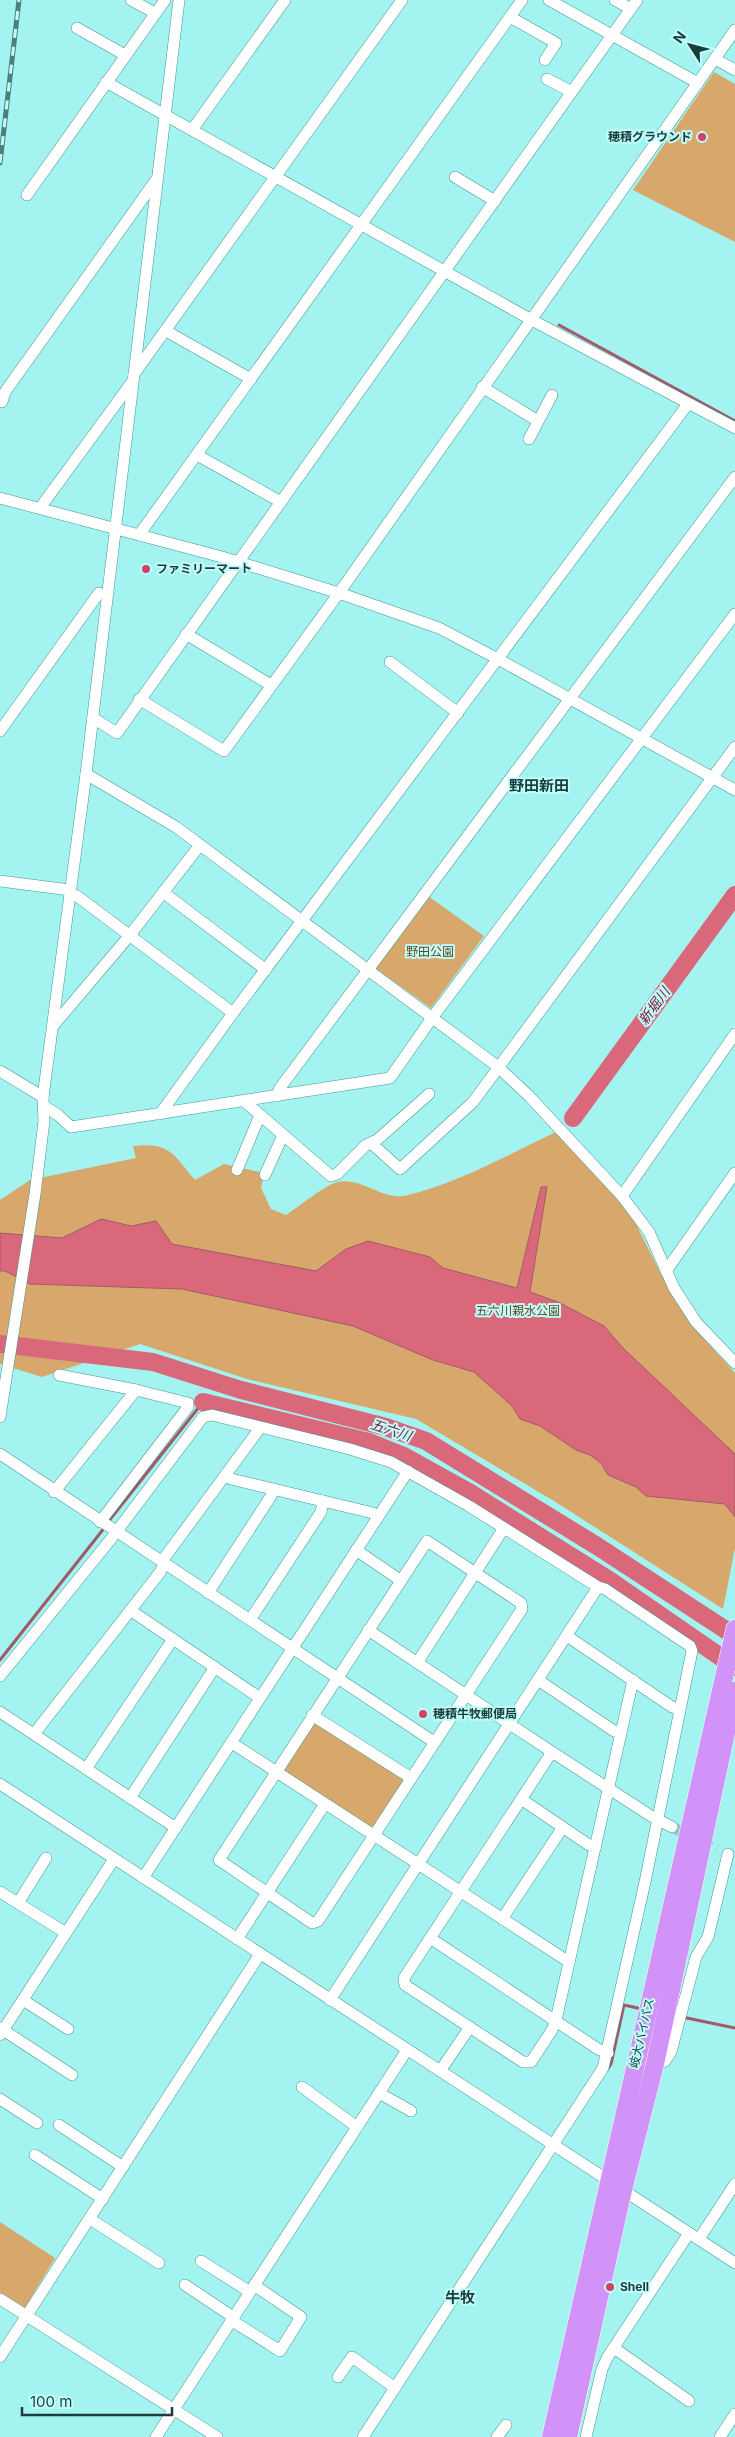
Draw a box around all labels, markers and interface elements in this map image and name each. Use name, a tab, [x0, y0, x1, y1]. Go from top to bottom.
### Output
north arrow	[665, 20, 715, 70]
text: N	[669, 28, 689, 46]
place label: 穂積グラウンド	[608, 129, 692, 144]
marker: 穂積グラウンド	[696, 131, 708, 143]
place label: ファミリーマート	[156, 561, 252, 576]
marker: ファミリーマート	[140, 563, 152, 575]
district label: 野田新田	[509, 776, 569, 795]
park label: 野田公園	[406, 944, 454, 959]
water label: 新堀川	[634, 982, 674, 1028]
park label: 五六川親水公園	[476, 1303, 560, 1318]
water label: 五六川	[369, 1415, 416, 1445]
place label: 穂積牛牧郵便局	[433, 1706, 517, 1721]
marker: 穂積牛牧郵便局	[417, 1708, 429, 1720]
street label: 岐大バイパス	[626, 1996, 657, 2070]
place label: Shell	[620, 2279, 649, 2294]
marker: Shell	[604, 2281, 616, 2293]
district label: 牛牧	[445, 2288, 475, 2307]
scale bar	[22, 2384, 172, 2416]
text: 100 m	[30, 2392, 72, 2411]

